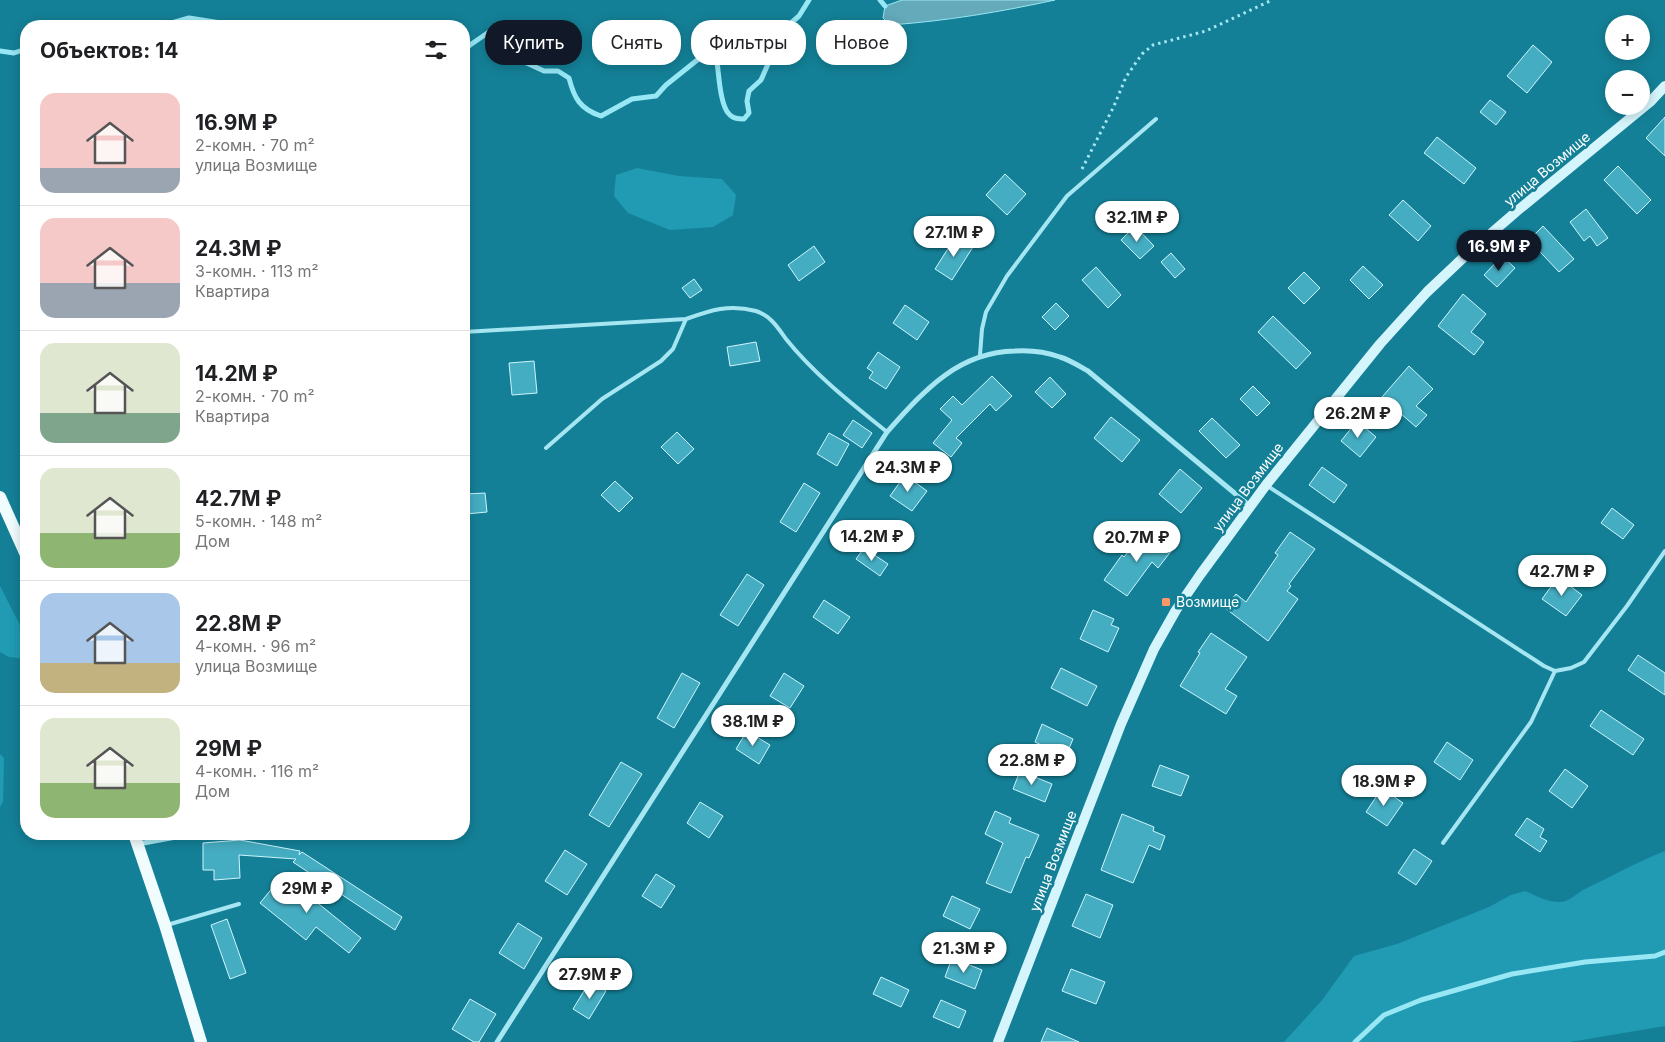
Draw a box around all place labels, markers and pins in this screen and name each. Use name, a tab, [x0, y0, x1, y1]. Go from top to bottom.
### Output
pin: 32.1M ₽	[1091, 200, 1183, 243]
pin: 27.1M ₽	[908, 216, 1000, 258]
pin: 16.9M ₽	[1453, 230, 1545, 272]
pin: 26.2M ₽	[1312, 396, 1404, 439]
pin: 24.3M ₽	[862, 450, 954, 493]
pin: 14.2M ₽	[826, 520, 918, 562]
pin: 20.7M ₽	[1091, 520, 1183, 563]
pin: 42.7M ₽	[1516, 554, 1608, 597]
place label: Возмище	[1176, 593, 1239, 610]
marker: Возмище	[1160, 596, 1172, 608]
pin: 38.1M ₽	[707, 704, 799, 747]
pin: 22.8M ₽	[986, 744, 1078, 786]
pin: 18.9M ₽	[1338, 764, 1430, 807]
pin: 29M ₽	[272, 872, 342, 914]
pin: 21.3M ₽	[918, 932, 1010, 974]
pin: 27.9M ₽	[544, 958, 636, 1000]

